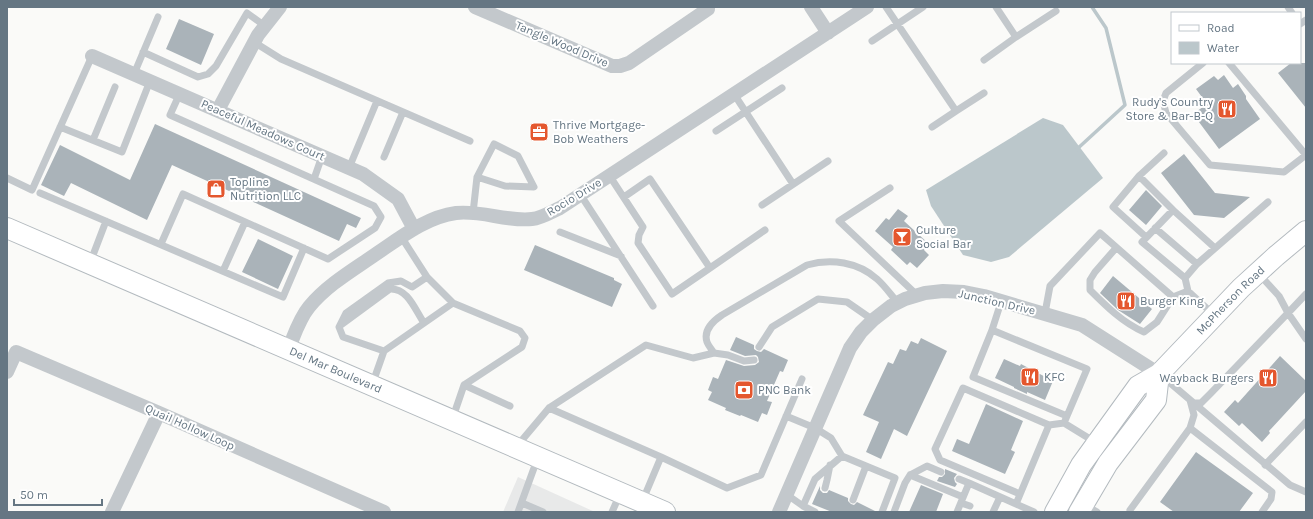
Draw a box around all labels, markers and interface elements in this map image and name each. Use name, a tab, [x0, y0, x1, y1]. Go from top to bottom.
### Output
legend	[1171, 12, 1301, 64]
street label: Tangle Wood Drive	[514, 18, 610, 70]
text: Road	[1207, 21, 1235, 35]
text: Water	[1207, 41, 1240, 55]
place label: Rudy's Country Store & Bar-B-Q	[1125, 95, 1213, 123]
street label: Peaceful Meadows Court	[199, 96, 327, 164]
restaurant icon: Rudy's Country Store & Bar-B-Q	[1216, 98, 1238, 120]
place label: Thrive Mortgage- Bob Weathers	[553, 118, 645, 146]
office icon: Thrive Mortgage- Bob Weathers	[528, 121, 550, 143]
place label: Topline Nutrition LLC	[230, 175, 301, 203]
street label: Rocio Drive	[544, 175, 604, 219]
shop icon: Topline Nutrition LLC	[205, 178, 227, 200]
place label: Culture Social Bar	[916, 223, 971, 251]
bar icon: Culture Social Bar	[891, 226, 913, 248]
street label: McPherson Road	[1193, 263, 1268, 338]
street label: Junction Drive	[957, 286, 1037, 318]
restaurant icon: Burger King	[1115, 290, 1137, 312]
place label: Burger King	[1140, 294, 1204, 308]
street label: Del Mar Boulevard	[287, 344, 384, 396]
restaurant icon: KFC	[1019, 366, 1041, 388]
restaurant icon: Wayback Burgers	[1257, 367, 1279, 389]
place label: KFC	[1044, 370, 1065, 384]
place label: Wayback Burgers	[1159, 371, 1254, 385]
bank icon: PNC Bank	[733, 379, 755, 401]
place label: PNC Bank	[758, 383, 811, 397]
street label: Quail Hollow Loop	[143, 401, 237, 453]
scale bar	[14, 481, 102, 507]
text: 50 m	[20, 488, 48, 502]

